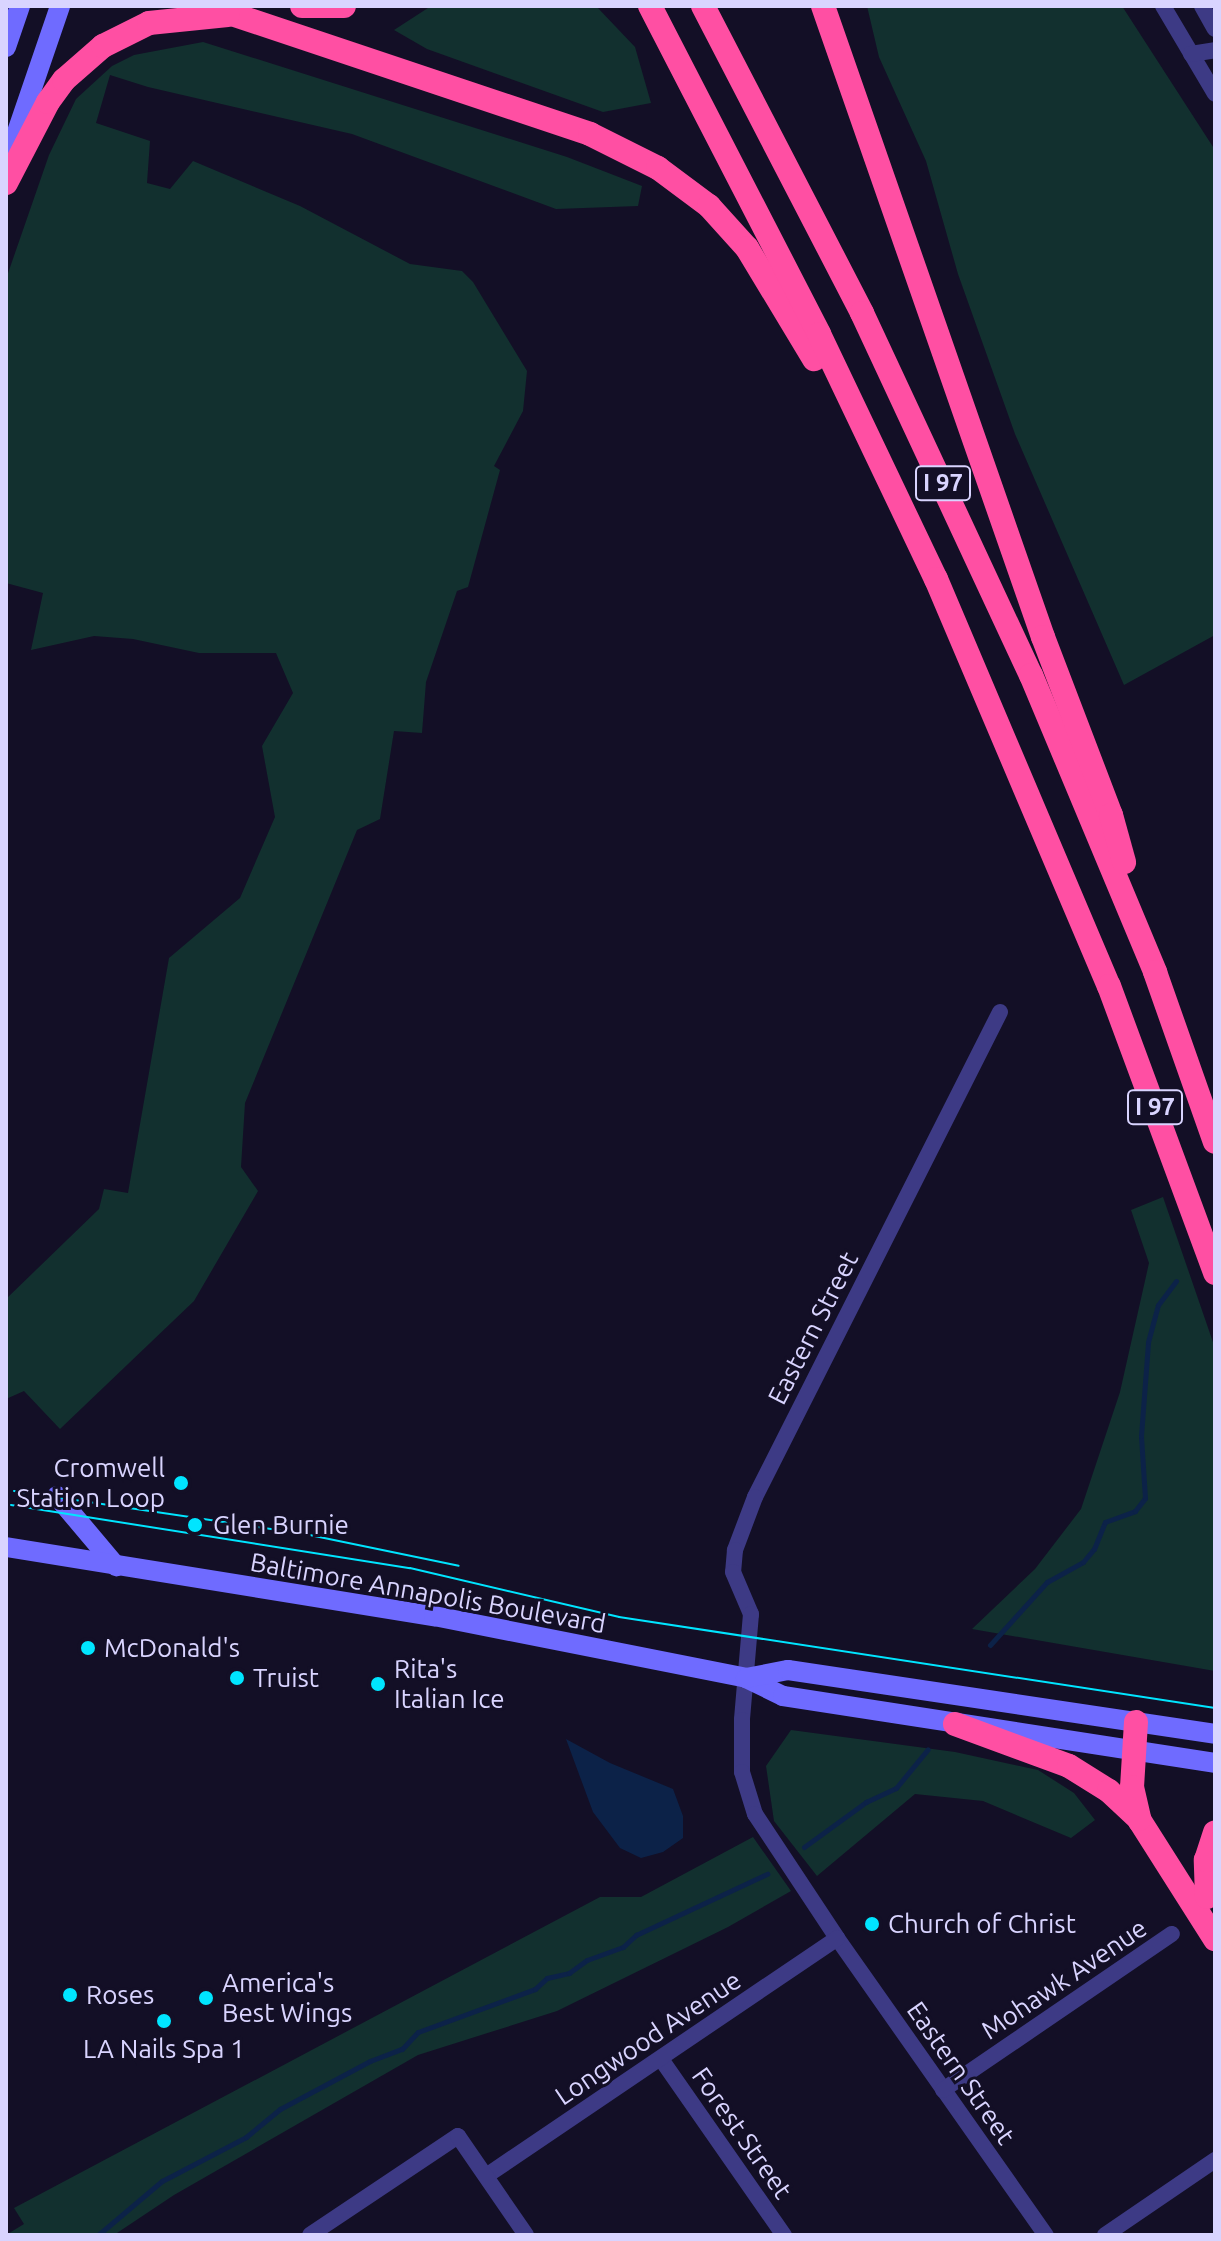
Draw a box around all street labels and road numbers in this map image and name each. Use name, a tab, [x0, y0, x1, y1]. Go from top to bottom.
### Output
road number: I 97	[915, 463, 971, 503]
road number: I 97	[1127, 1087, 1183, 1127]
street label: Eastern Street	[761, 1247, 865, 1409]
street label: Baltimore Annapolis Boulevard	[248, 1546, 608, 1640]
street label: Mohawk Avenue	[975, 1912, 1153, 2046]
street label: Longwood Avenue	[549, 1964, 747, 2112]
street label: Eastern Street	[900, 1996, 1022, 2150]
street label: Forest Street	[685, 2061, 799, 2205]

